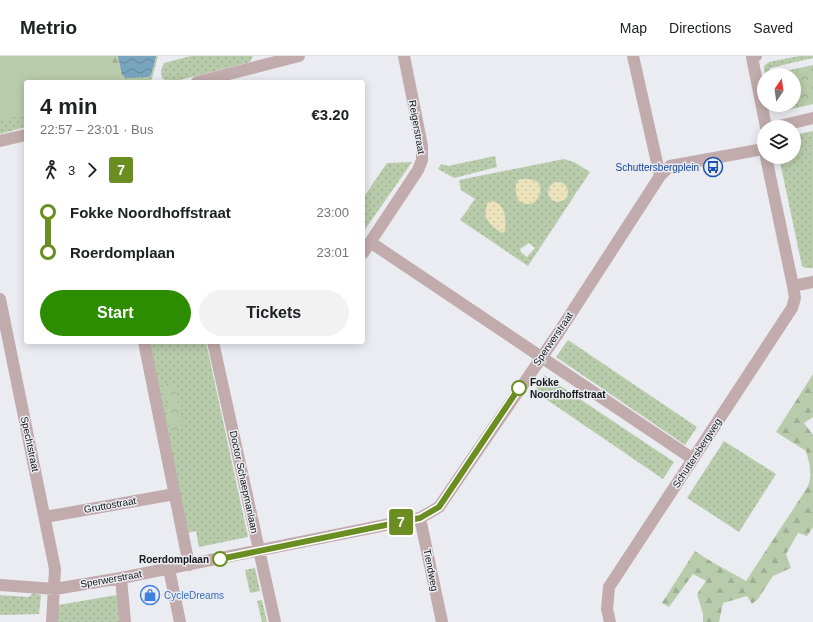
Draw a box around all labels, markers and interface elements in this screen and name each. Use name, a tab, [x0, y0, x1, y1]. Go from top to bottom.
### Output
text: Metrio	[20, 17, 77, 38]
text: Map	[620, 20, 647, 36]
text: Directions	[669, 20, 731, 36]
text: Saved	[753, 20, 793, 36]
north arrow	[757, 68, 801, 112]
map controls	[757, 68, 801, 164]
text: 4 min	[40, 94, 97, 119]
street label: Reigerstraat	[407, 99, 427, 155]
text: €3.20	[311, 106, 349, 123]
button: layers	[757, 120, 801, 164]
text: 22:57 – 23:01 · Bus	[40, 122, 153, 137]
bus stop icon: Schuttersbergplein	[702, 156, 724, 178]
icon: walk	[40, 159, 62, 181]
icon: forward	[81, 159, 103, 181]
text: 7	[117, 162, 125, 178]
place label: Schuttersbergplein	[616, 162, 699, 173]
text: 3	[68, 163, 75, 178]
text: Fokke Noordhoffstraat	[70, 204, 231, 221]
text: 23:00	[316, 205, 349, 220]
text: Roerdomplaan	[70, 244, 175, 261]
text: 23:01	[316, 245, 349, 260]
button: Start	[40, 290, 191, 336]
button: Tickets	[199, 290, 349, 336]
street label: Sperwerstraat	[531, 310, 575, 368]
place label: Fokke Noordhoffstraat	[530, 377, 606, 400]
marker: Fokke Noordhoffstraat	[511, 380, 527, 396]
street label: Spechtstraat	[19, 415, 41, 473]
street label: Schuttersbergweg	[670, 416, 724, 490]
street label: Doctor Schaepmanlaan	[228, 430, 260, 534]
street label: Gruttostraat	[83, 495, 137, 515]
line badge: 7	[388, 509, 414, 535]
text: 7	[397, 514, 405, 530]
street label: Tiendweg	[421, 548, 441, 592]
marker: Roerdomplaan	[212, 551, 228, 567]
place label: Roerdomplaan	[139, 554, 209, 565]
street label: Sperwerstraat	[79, 568, 143, 590]
shop icon: CycleDreams	[139, 584, 161, 606]
place label: CycleDreams	[164, 590, 224, 601]

